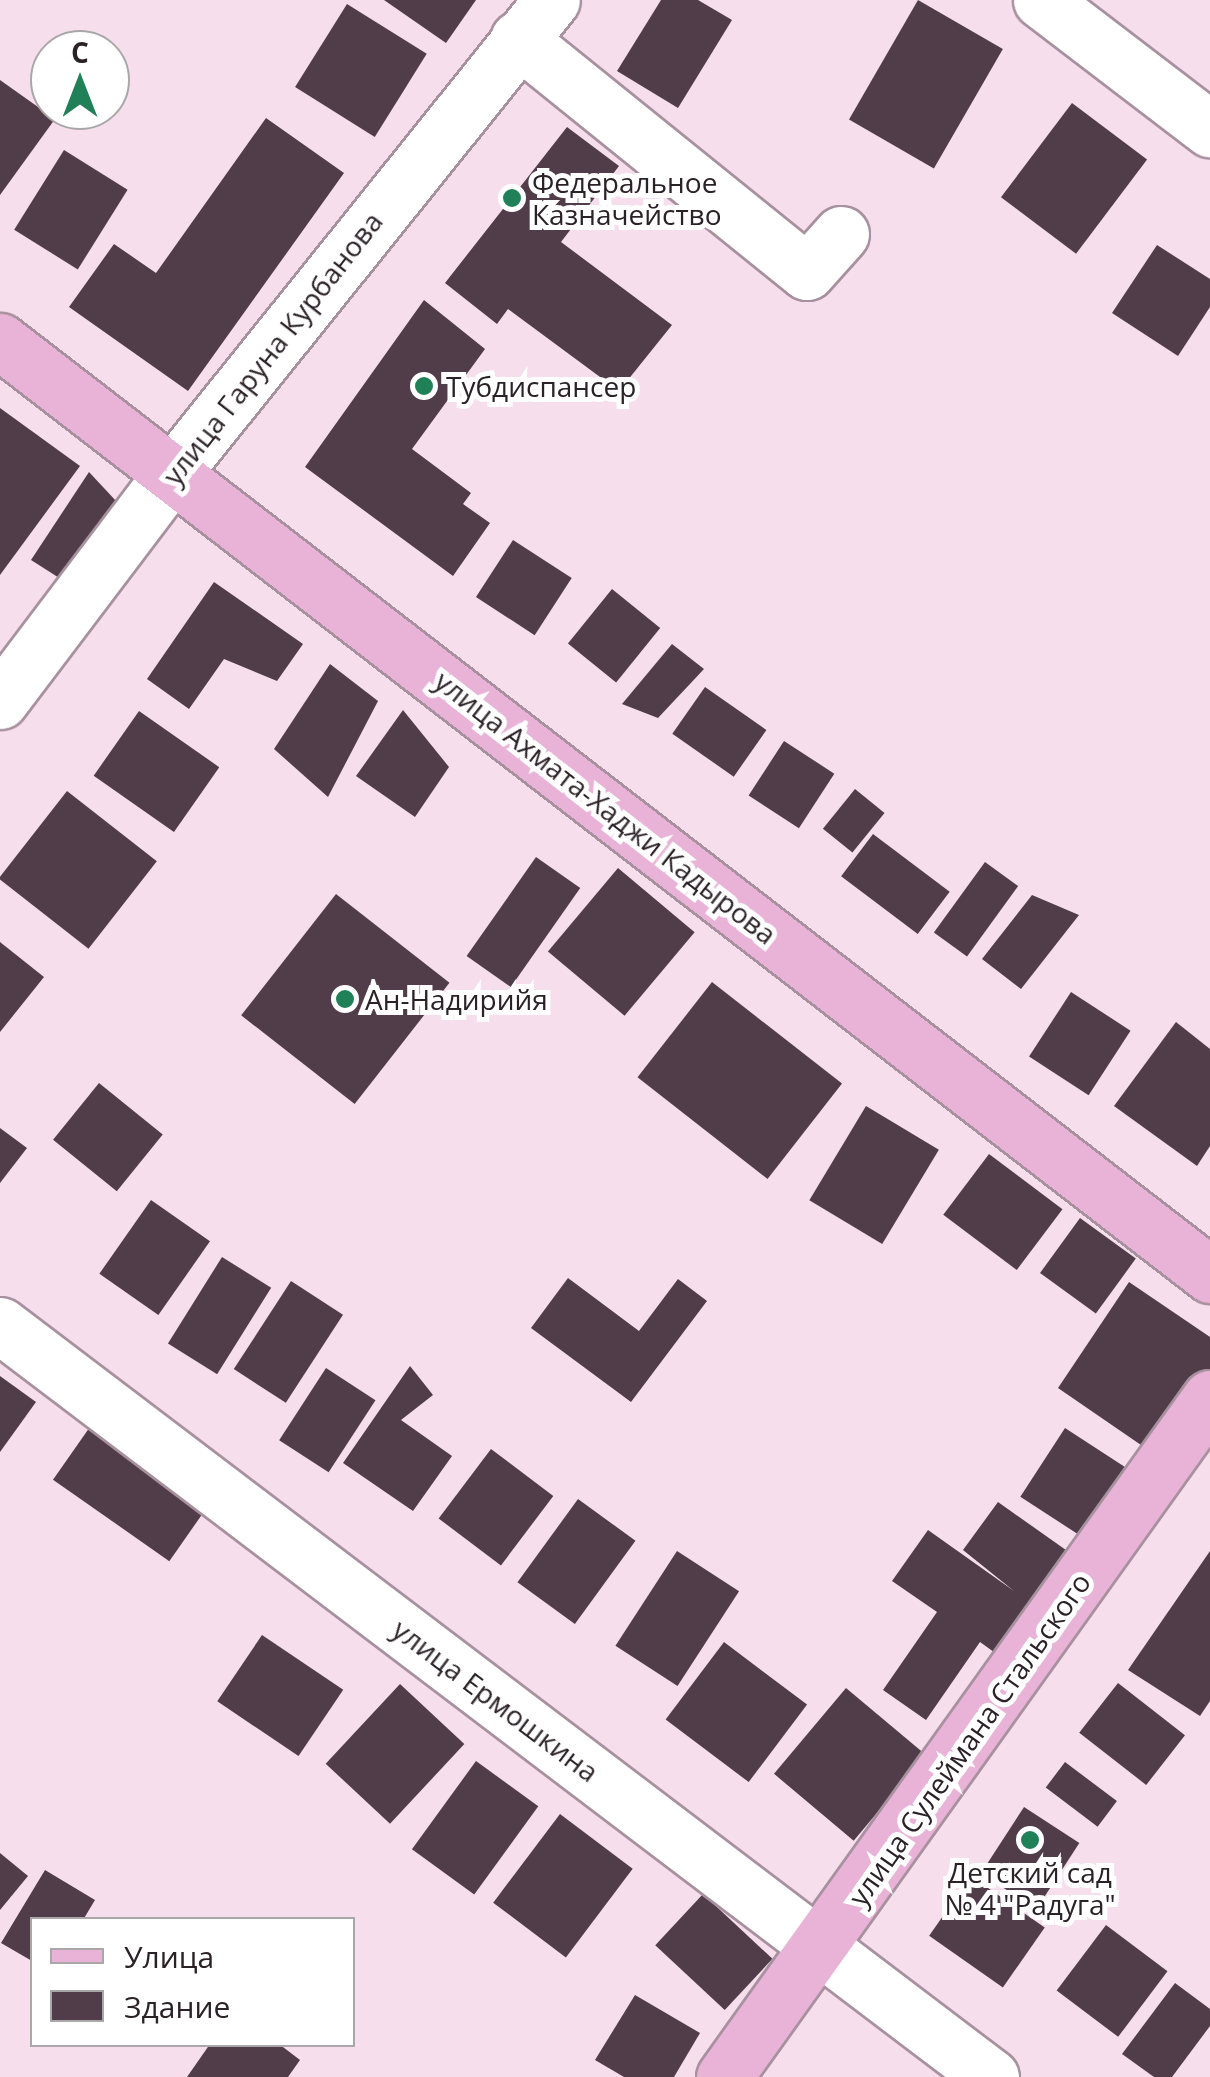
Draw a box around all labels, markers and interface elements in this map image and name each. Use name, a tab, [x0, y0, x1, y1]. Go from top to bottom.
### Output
north arrow	[30, 30, 130, 130]
text: С	[71, 33, 89, 71]
place label: Федеральное Казначейство	[532, 165, 721, 231]
marker: Федеральное Казначейство	[501, 187, 523, 209]
street label: улица Гаруна Курбанова	[155, 205, 389, 491]
place label: Тубдиспансер	[446, 369, 636, 403]
marker: Тубдиспансер	[411, 373, 437, 399]
street label: улица Ахмата-Хаджи Кадырова	[429, 663, 783, 951]
place label: Ан-Надирийя	[365, 982, 548, 1016]
marker: Ан-Надирийя	[334, 988, 356, 1010]
street label: улица Сулеймана Стальского	[841, 1566, 1097, 1912]
street label: улица Ермошкина	[387, 1612, 605, 1788]
marker: Детский сад № 4 "Радуга"	[1019, 1829, 1041, 1851]
place label: Детский сад № 4 "Радуга"	[944, 1855, 1116, 1921]
legend	[30, 1917, 355, 2047]
text: Улица	[124, 1936, 214, 1977]
text: Здание	[124, 1986, 230, 2027]

